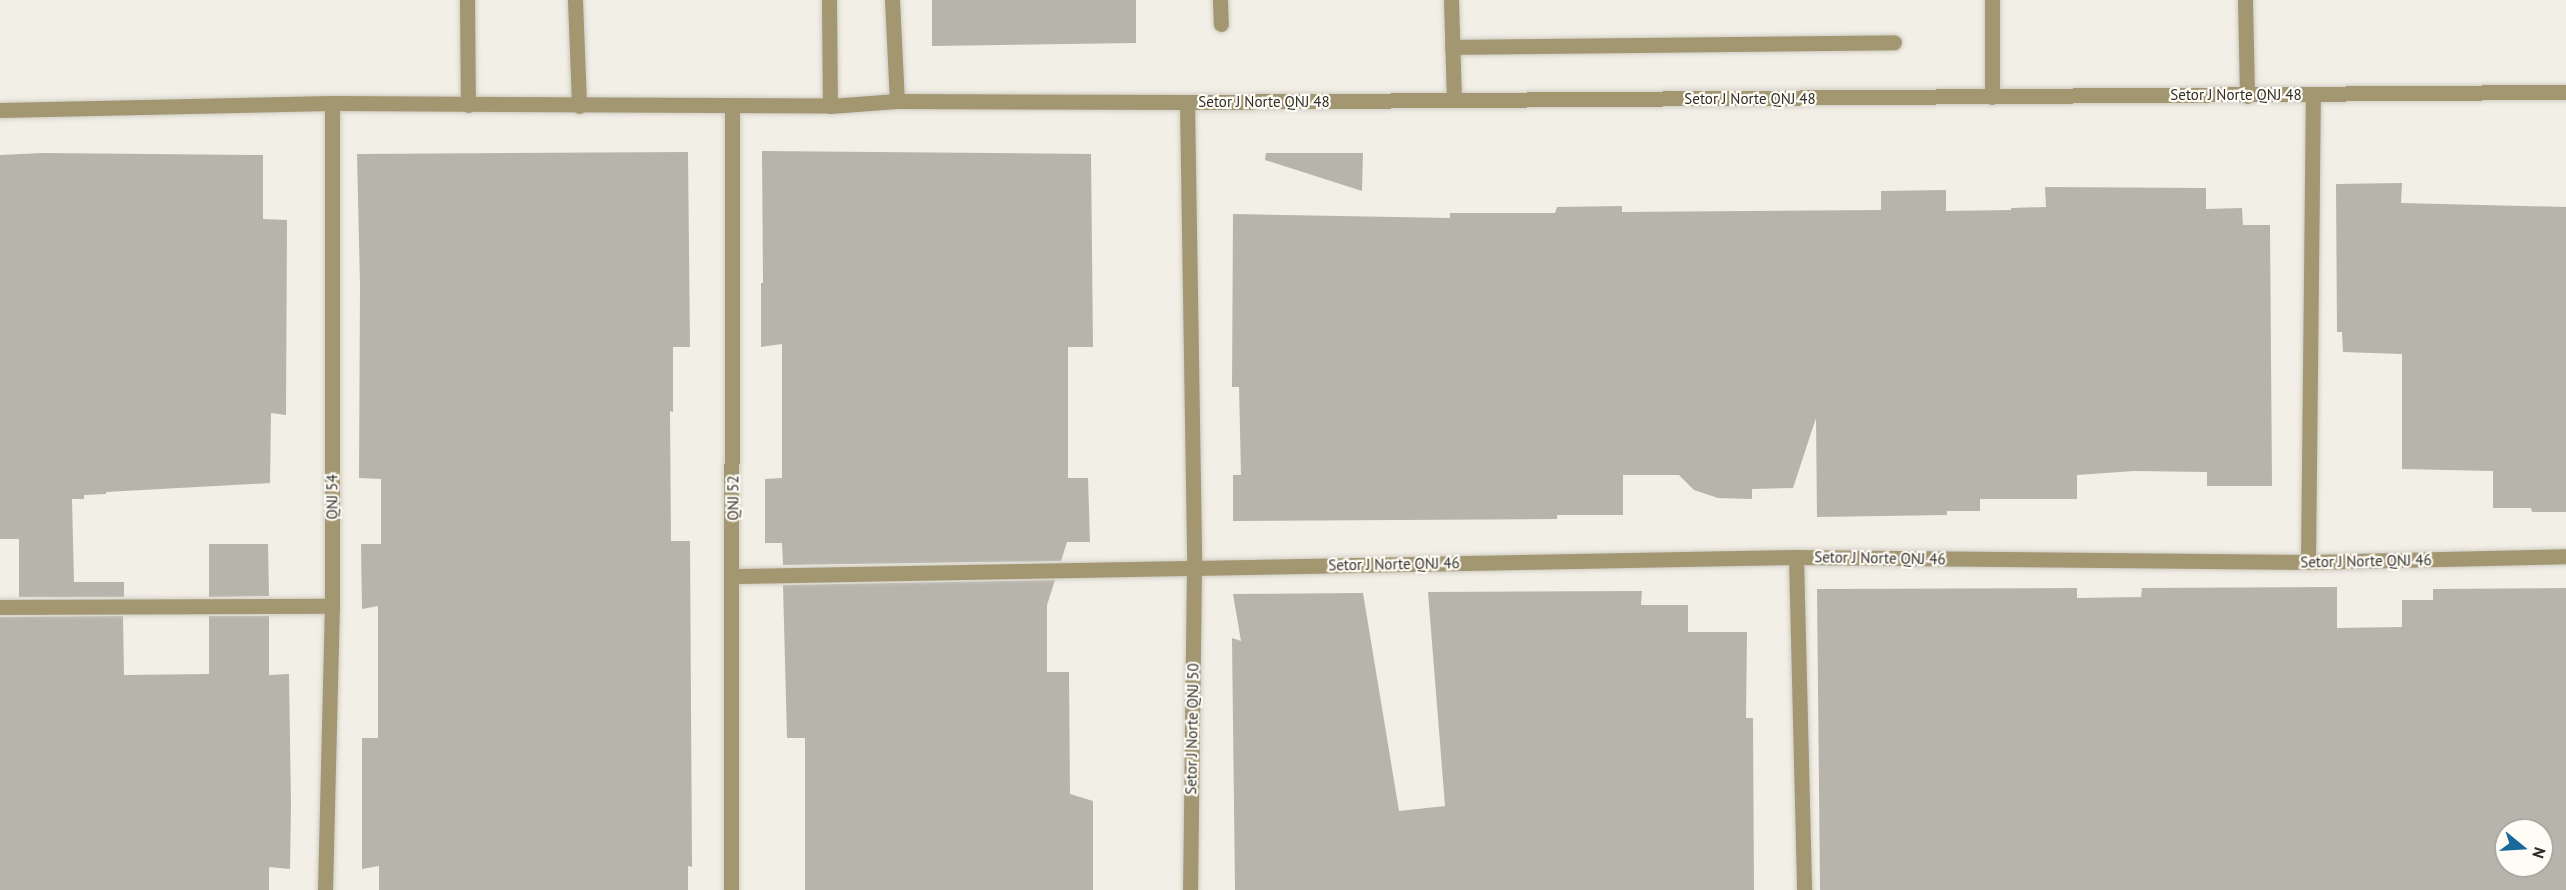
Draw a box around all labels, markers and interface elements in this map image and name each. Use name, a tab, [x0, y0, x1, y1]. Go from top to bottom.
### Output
street label: Setor J Norte QNJ 48	[2170, 86, 2302, 104]
street label: Setor J Norte QNJ 48	[1684, 90, 1816, 108]
street label: Setor J Norte QNJ 48	[1198, 93, 1330, 111]
street label: QNJ 54	[323, 474, 341, 520]
street label: QNJ 52	[724, 475, 742, 521]
street label: Setor J Norte QNJ 46	[1814, 548, 1946, 568]
street label: Setor J Norte QNJ 46	[2300, 551, 2432, 571]
street label: Setor J Norte QNJ 46	[1328, 554, 1460, 574]
street label: Setor J Norte QNJ 50	[1182, 663, 1202, 795]
north arrow	[2494, 818, 2554, 878]
text: N	[2528, 845, 2550, 861]

